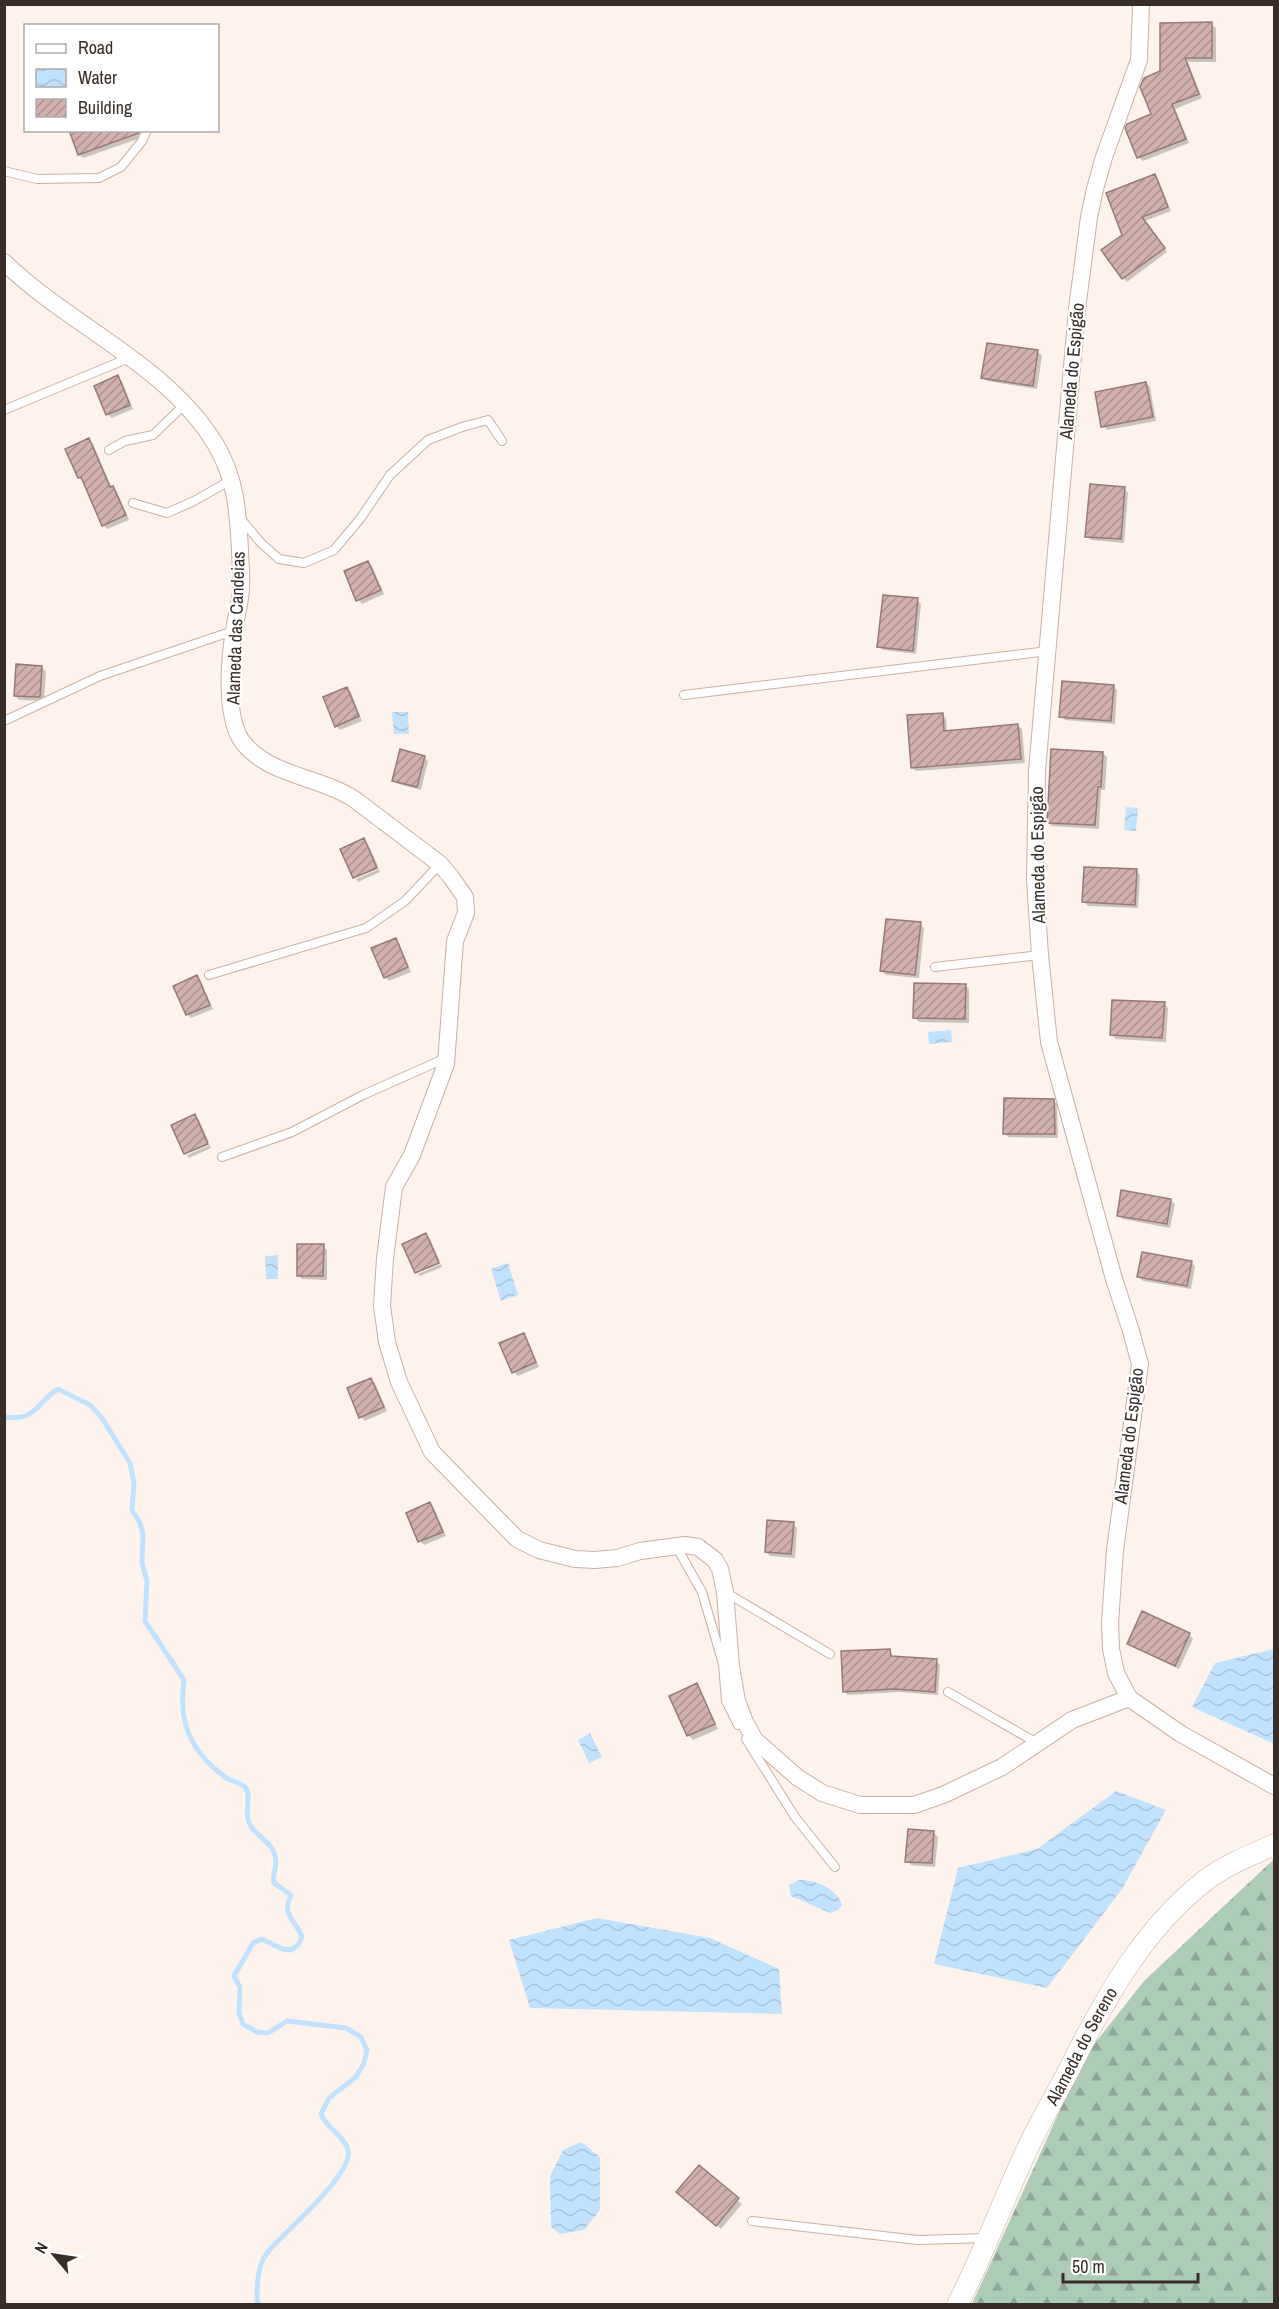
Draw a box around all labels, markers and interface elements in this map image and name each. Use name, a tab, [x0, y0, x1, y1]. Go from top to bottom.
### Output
legend	[24, 24, 219, 132]
text: Road	[78, 35, 113, 60]
text: Water	[78, 65, 117, 90]
text: Building	[78, 95, 133, 120]
street label: Alameda do Espigão	[1053, 302, 1090, 441]
street label: Alameda das Candeias	[220, 551, 251, 706]
street label: Alameda do Espigão	[1024, 786, 1051, 925]
street label: Alameda do Espigão	[1108, 1366, 1149, 1506]
street label: Alameda do Sereno	[1039, 1982, 1123, 2110]
north arrow	[24, 2225, 84, 2285]
text: N	[29, 2238, 53, 2257]
scale bar	[1063, 2246, 1198, 2284]
text: 50 m	[1072, 2254, 1105, 2279]

